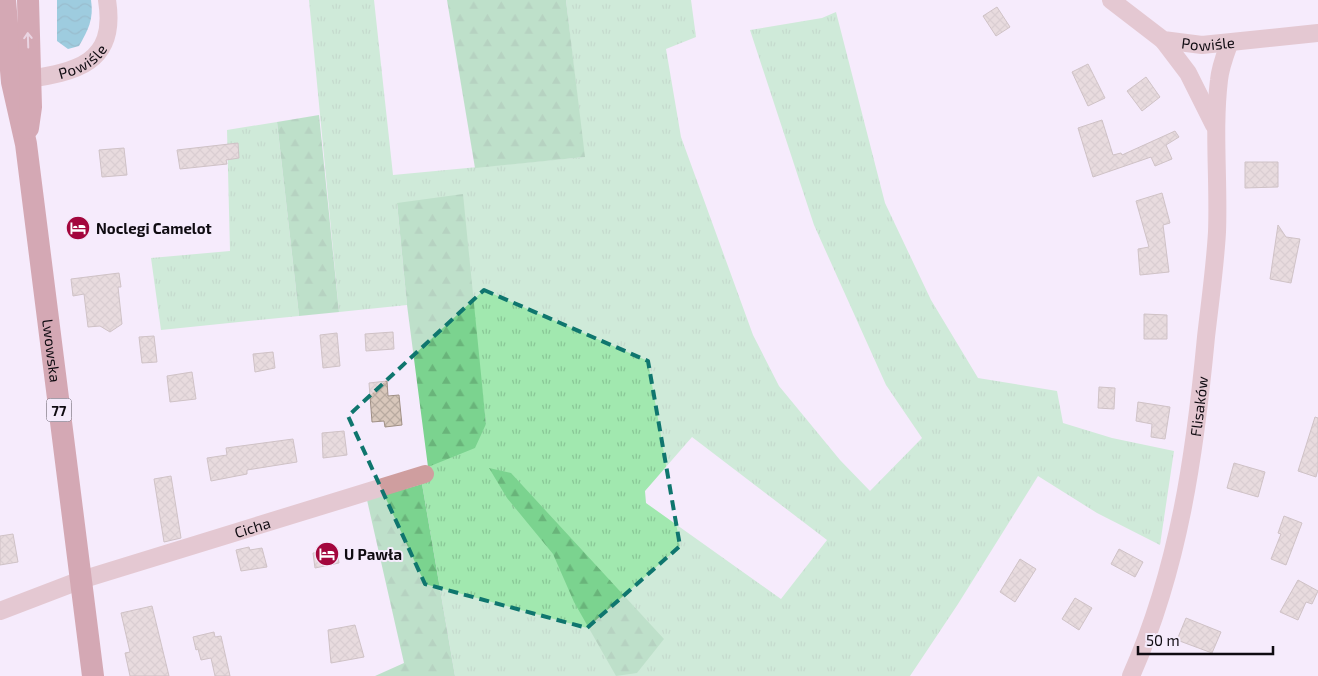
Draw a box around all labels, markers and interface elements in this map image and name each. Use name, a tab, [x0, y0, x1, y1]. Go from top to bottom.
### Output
one-way arrow	[24, 32, 33, 48]
street label: Powiśle	[1180, 33, 1236, 54]
street label: Powiśle	[56, 41, 110, 82]
hotel icon: Noclegi Camelot	[65, 215, 91, 241]
place label: Noclegi Camelot	[96, 219, 212, 237]
street label: Lwowska	[39, 318, 65, 383]
street label: Flisaków	[1186, 375, 1211, 438]
road number: 77	[46, 398, 72, 422]
street label: Cicha	[232, 513, 272, 541]
hotel icon: U Pawła	[314, 541, 340, 567]
place label: U Pawła	[344, 545, 402, 563]
scale bar	[1138, 624, 1273, 656]
text: 50 m	[1146, 631, 1180, 649]

